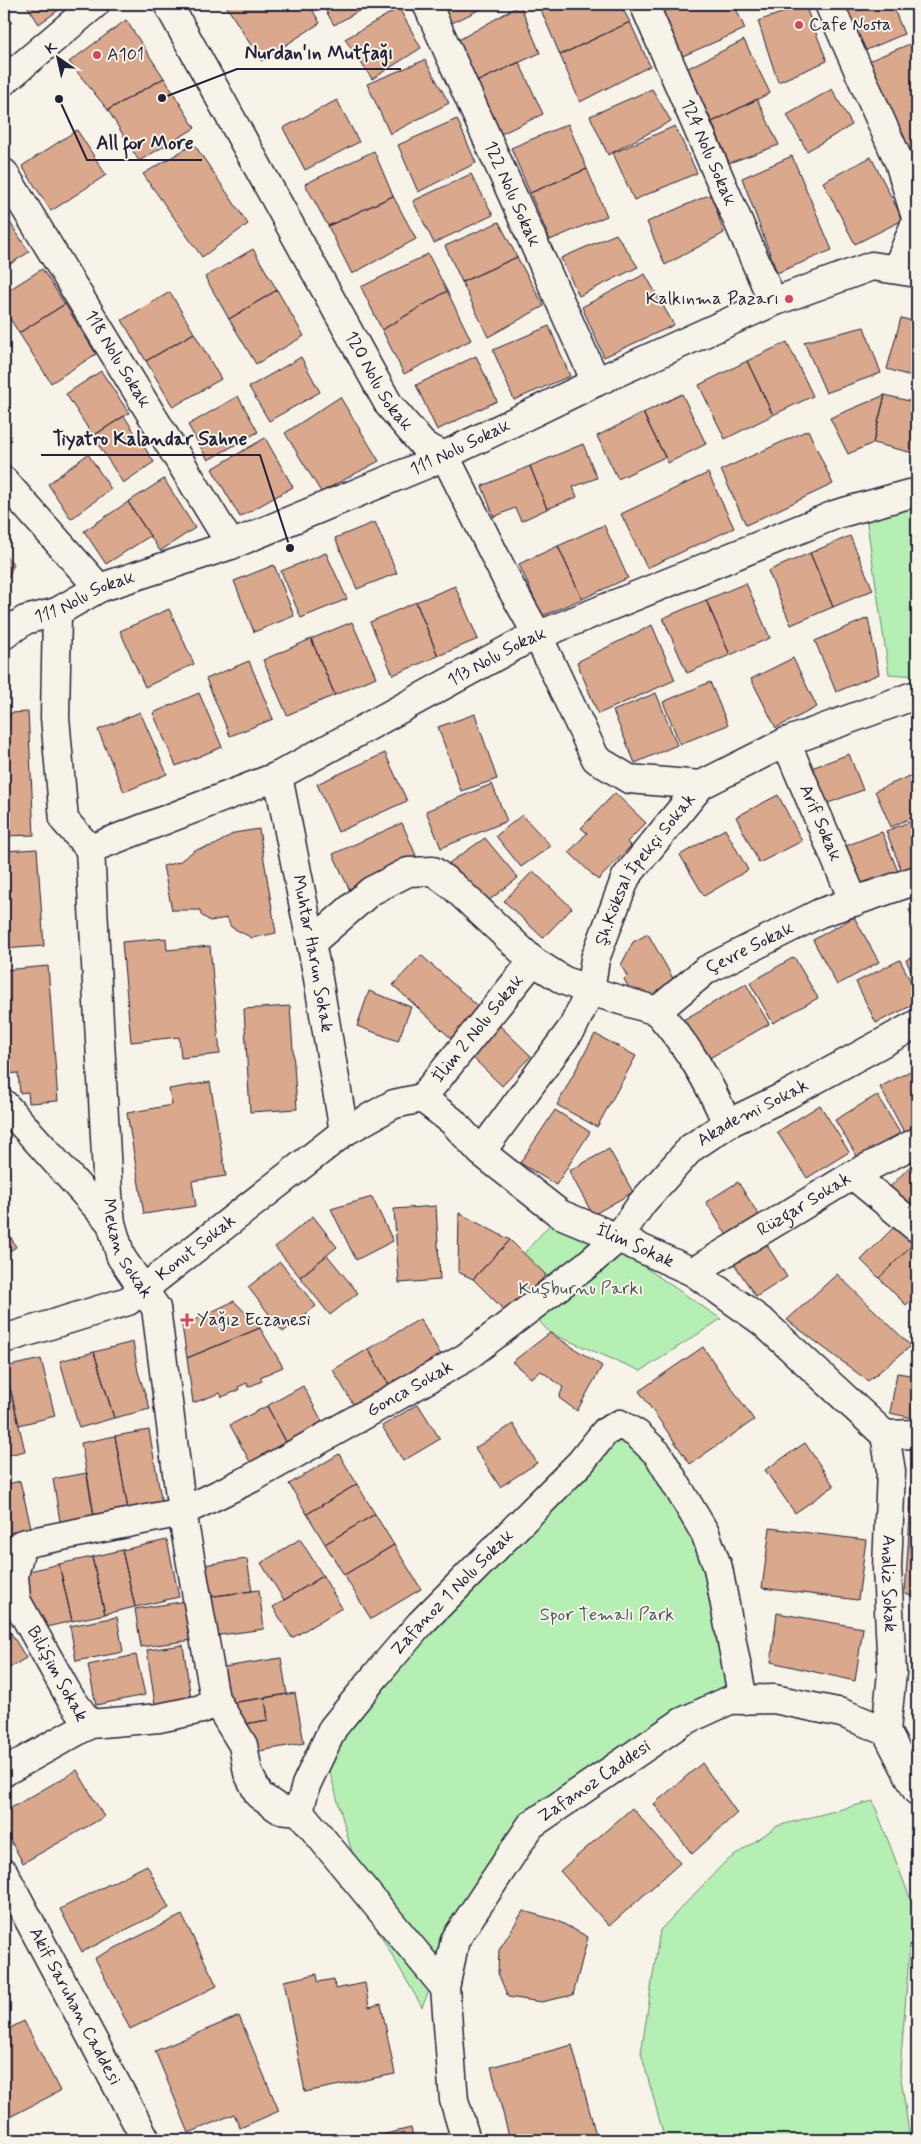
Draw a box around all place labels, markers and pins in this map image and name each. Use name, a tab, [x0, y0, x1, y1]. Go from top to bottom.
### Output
place label: Cafe Nosta	[809, 13, 891, 37]
marker: Cafe Nosta	[793, 19, 805, 31]
callout: Nurdan'ın Mutfağı	[237, 35, 401, 69]
place label: A101	[107, 43, 144, 67]
marker: A101	[91, 49, 103, 61]
callout: All for More	[87, 126, 202, 160]
place label: Kalkınma Pazarı	[646, 287, 779, 311]
marker: Kalkınma Pazarı	[783, 293, 795, 305]
callout: Tiyatro Kalandar Sahne	[41, 421, 260, 455]
place label: Yağız Eczanesi	[197, 1308, 311, 1332]
marker: Yağız Eczanesi	[181, 1314, 193, 1326]

